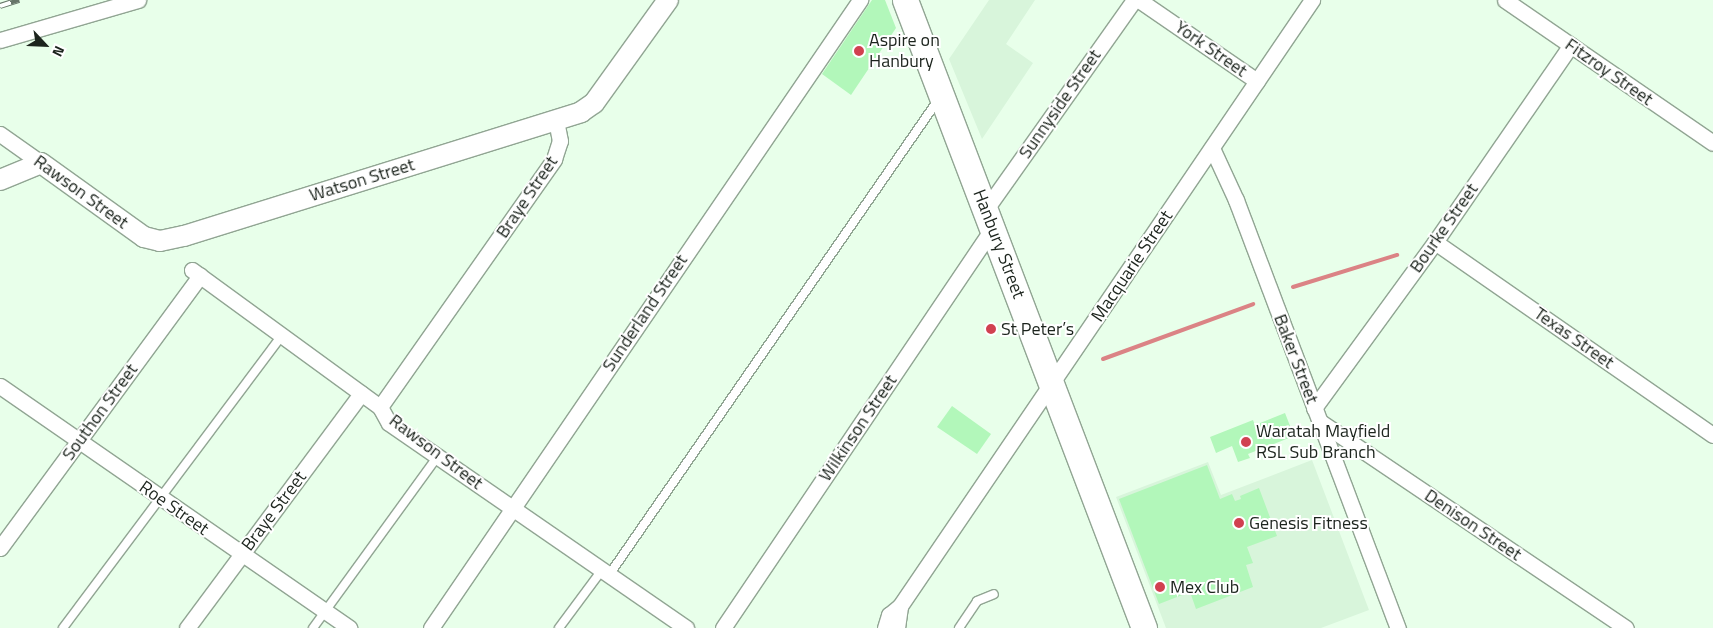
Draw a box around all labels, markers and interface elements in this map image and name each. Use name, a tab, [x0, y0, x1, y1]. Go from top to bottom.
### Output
street label: York Street	[1171, 16, 1251, 82]
north arrow	[20, 20, 70, 70]
place label: Aspire on Hanbury	[869, 30, 940, 72]
street label: Fitzroy Street	[1561, 34, 1657, 110]
text: N	[47, 43, 71, 60]
marker: Aspire on Hanbury	[853, 45, 865, 57]
street label: Sunnyside Street	[1014, 45, 1106, 163]
street label: Rawson Street	[29, 150, 133, 234]
street label: Braye Street	[492, 152, 562, 242]
street label: Watson Street	[307, 154, 417, 206]
street label: Bourke Street	[1405, 179, 1483, 277]
street label: Hanbury Street	[968, 186, 1030, 302]
street label: Macquarie Street	[1087, 206, 1177, 326]
street label: Sunderland Street	[598, 250, 692, 376]
street label: Texas Street	[1530, 303, 1618, 373]
street label: Baker Street	[1269, 311, 1323, 407]
place label: St Peter’s	[1001, 318, 1074, 340]
marker: St Peter’s	[985, 323, 997, 335]
street label: Southon Street	[58, 359, 142, 465]
street label: Wilkinson Street	[814, 370, 902, 486]
street label: Rawson Street	[385, 410, 487, 494]
place label: Waratah Mayfield RSL Sub Branch	[1256, 421, 1390, 464]
marker: Waratah Mayfield RSL Sub Branch	[1240, 436, 1252, 448]
street label: Braye Street	[237, 467, 311, 555]
street label: Roe Street	[135, 476, 213, 540]
street label: Denison Street	[1420, 485, 1526, 565]
place label: Genesis Fitness	[1249, 512, 1368, 534]
marker: Genesis Fitness	[1233, 517, 1245, 529]
place label: Mex Club	[1170, 576, 1239, 598]
marker: Mex Club	[1154, 581, 1166, 593]

